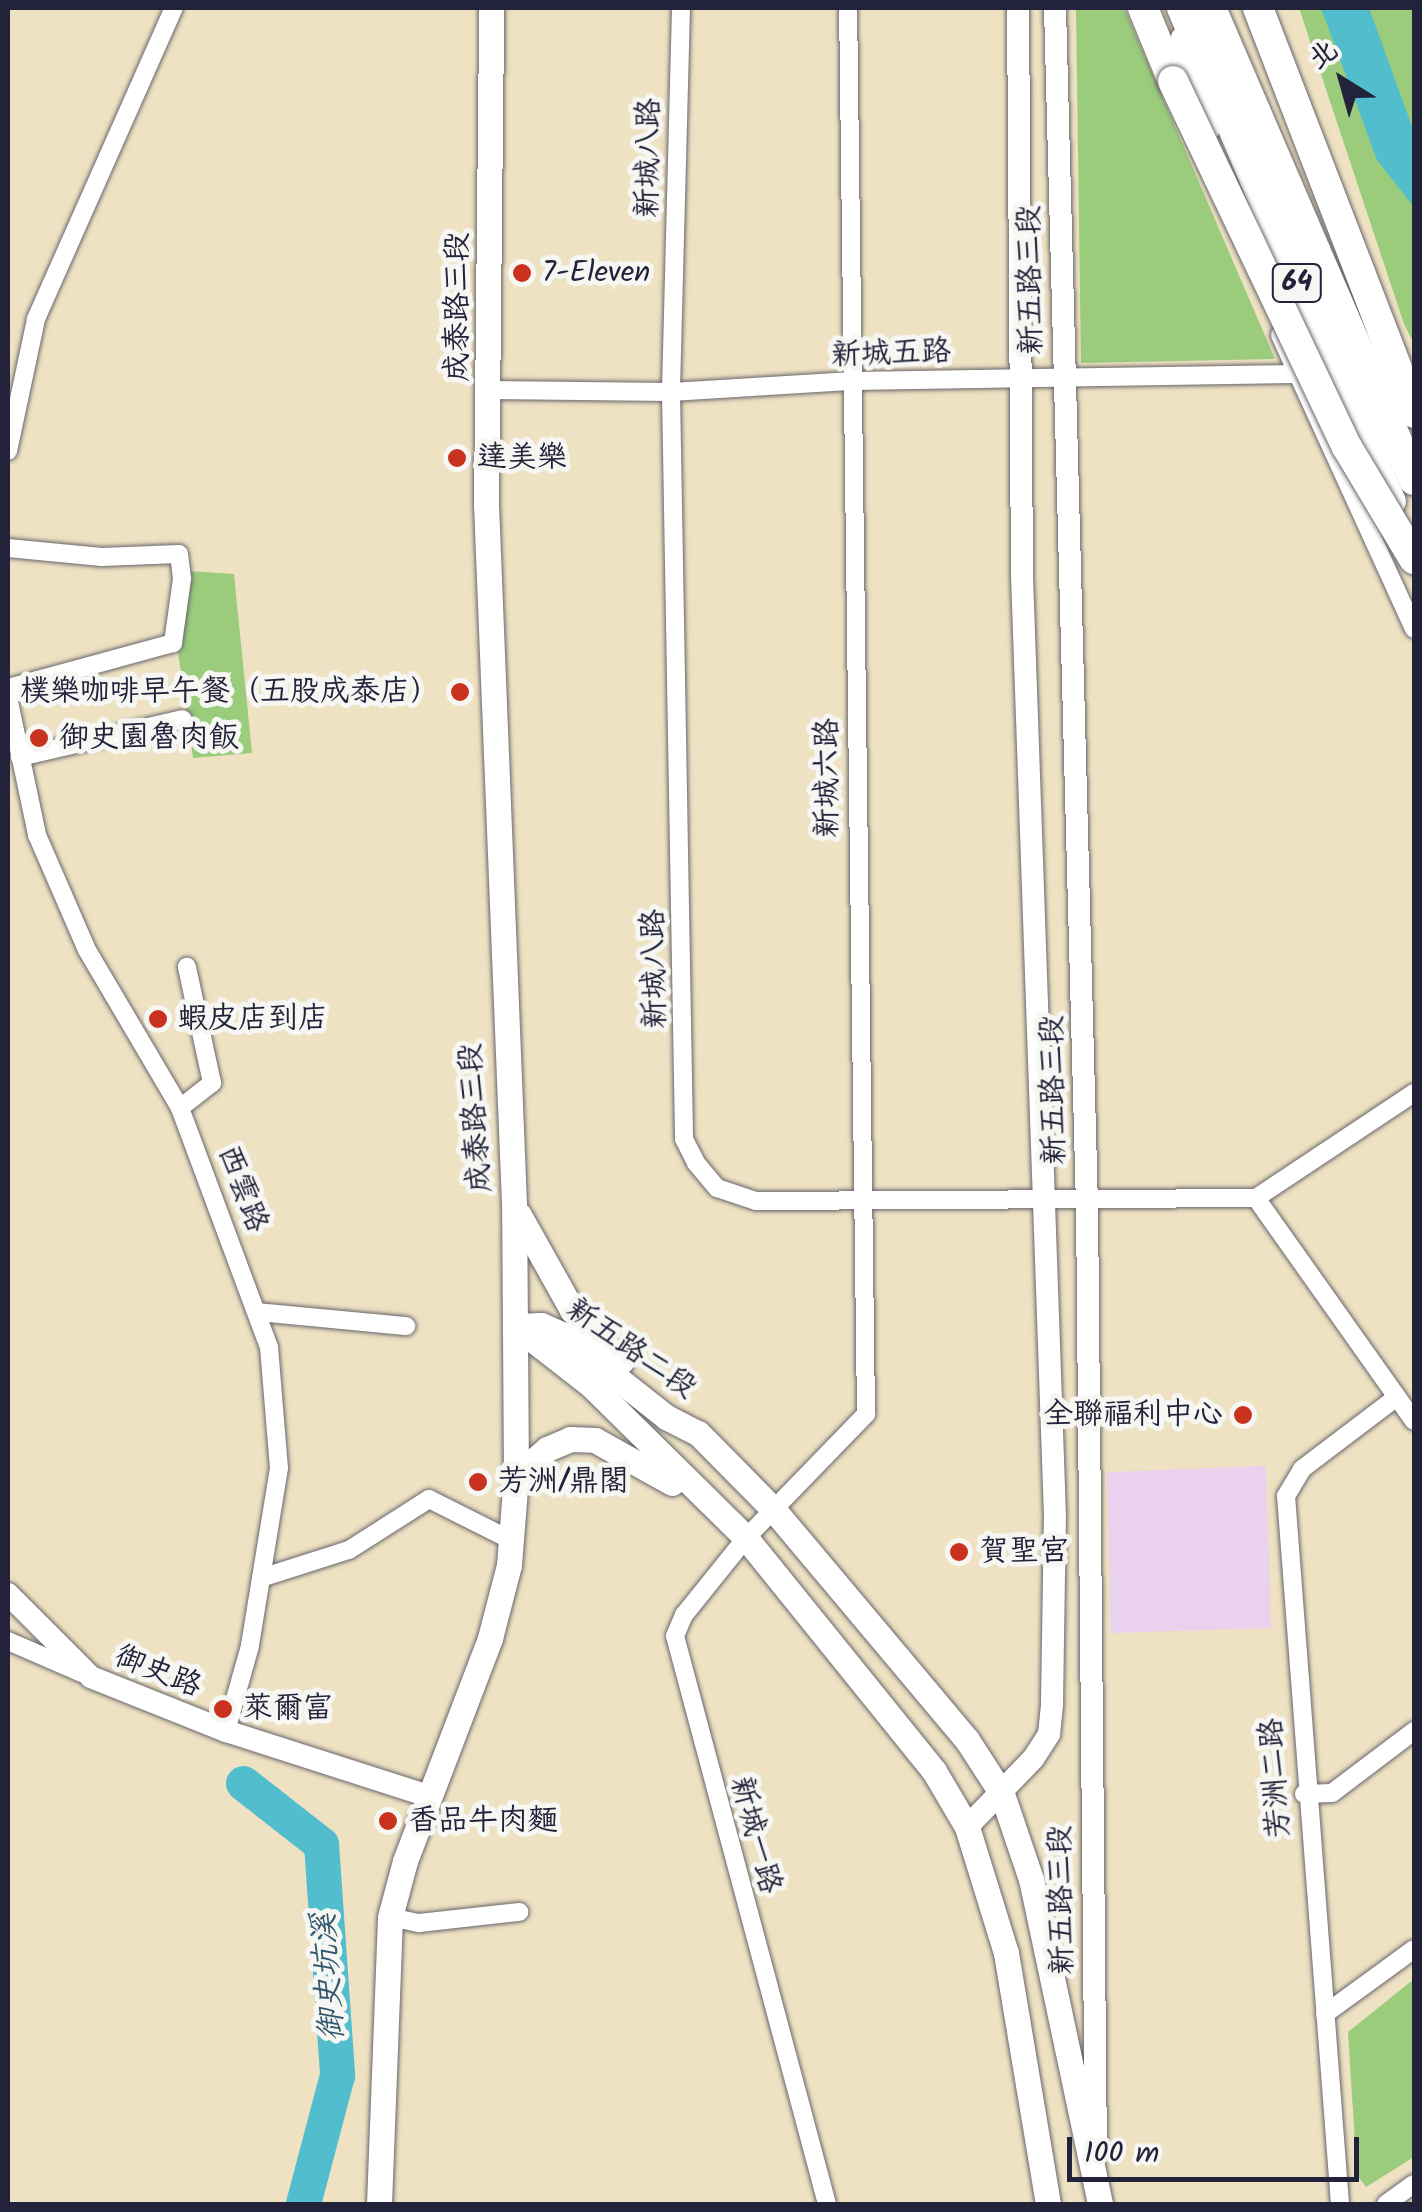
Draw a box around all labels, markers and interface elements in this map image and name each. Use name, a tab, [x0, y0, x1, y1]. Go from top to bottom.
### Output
text: 北	[1299, 29, 1348, 82]
north arrow	[1292, 30, 1392, 130]
street label: 新城八路	[630, 98, 668, 218]
street label: 新五路三段	[1012, 205, 1050, 355]
street label: 成泰路三段	[440, 232, 476, 382]
place label: 7-Eleven	[542, 255, 650, 291]
road number: 64	[1270, 260, 1324, 306]
marker: 7-Eleven	[511, 262, 533, 284]
street label: 新城五路	[830, 334, 952, 374]
place label: 達美樂	[477, 440, 567, 476]
marker: 達美樂	[446, 447, 468, 469]
place label: 樸樂咖啡早午餐（五股成泰店）	[20, 674, 440, 710]
marker: 樸樂咖啡早午餐（五股成泰店）	[449, 681, 471, 703]
street label: 新城六路	[810, 718, 846, 838]
place label: 御史園魯肉飯	[59, 720, 239, 756]
marker: 御史園魯肉飯	[28, 727, 50, 749]
street label: 新城八路	[636, 909, 674, 1029]
place label: 蝦皮店到店	[178, 1001, 328, 1037]
marker: 蝦皮店到店	[147, 1008, 169, 1030]
street label: 新五路三段	[1035, 1015, 1073, 1165]
street label: 成泰路三段	[453, 1042, 499, 1194]
street label: 西雲路	[209, 1141, 275, 1237]
street label: 新五路二段	[559, 1291, 703, 1407]
place label: 全聯福利中心	[1043, 1397, 1223, 1433]
marker: 全聯福利中心	[1232, 1404, 1254, 1426]
place label: 芳洲/鼎閣	[498, 1464, 629, 1500]
marker: 芳洲/鼎閣	[467, 1471, 489, 1493]
place label: 賀聖宮	[979, 1534, 1069, 1570]
marker: 賀聖宮	[948, 1541, 970, 1563]
street label: 御史路	[110, 1638, 206, 1706]
place label: 萊爾富	[243, 1691, 333, 1727]
marker: 萊爾富	[212, 1698, 234, 1720]
street label: 芳洲二路	[1254, 1717, 1298, 1839]
street label: 新城一路	[722, 1772, 788, 1898]
place label: 香品牛肉麵	[408, 1803, 558, 1839]
marker: 香品牛肉麵	[377, 1810, 399, 1832]
street label: 新五路三段	[1043, 1825, 1081, 1975]
water label: 御史坑溪	[306, 1912, 354, 2042]
scale bar	[1072, 2117, 1364, 2179]
text: 100 m	[1084, 2130, 1159, 2178]

